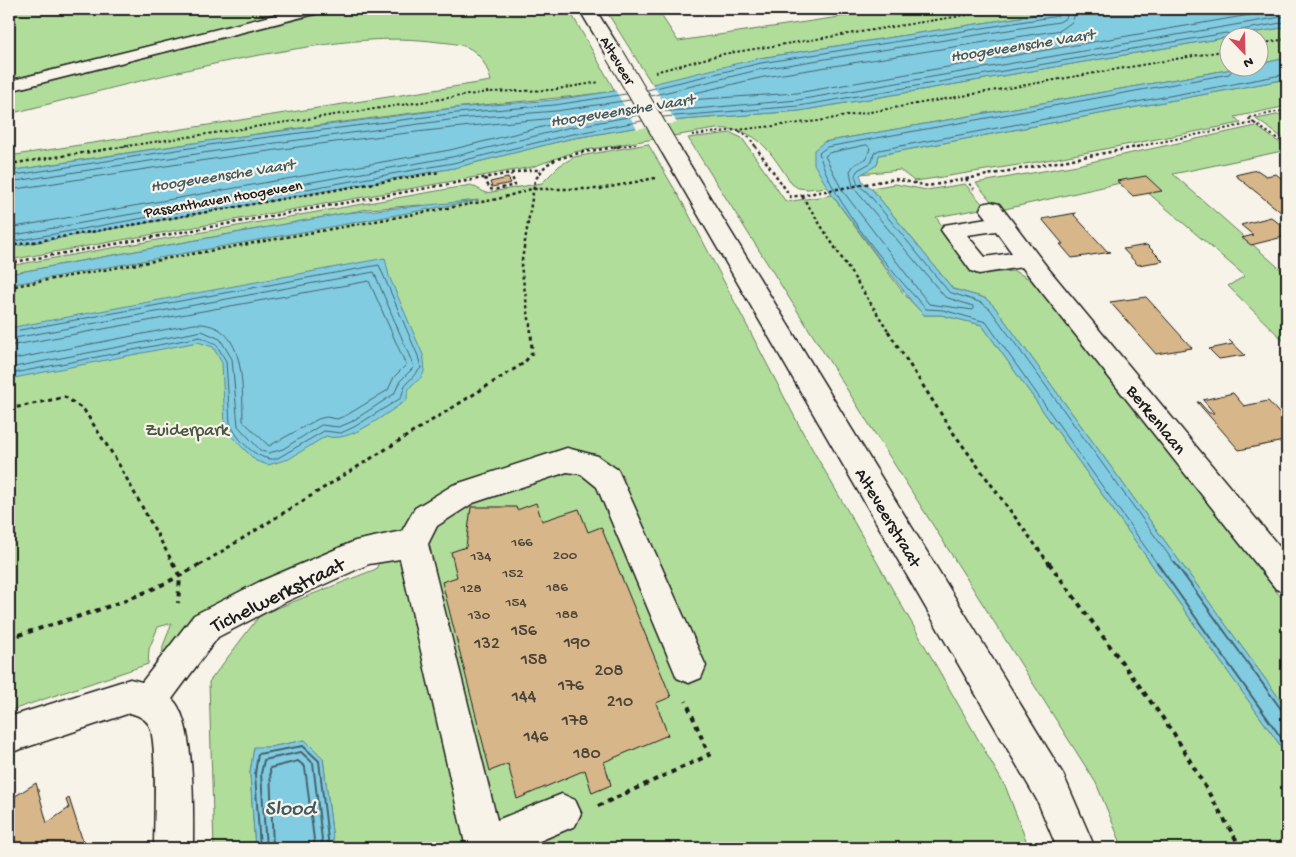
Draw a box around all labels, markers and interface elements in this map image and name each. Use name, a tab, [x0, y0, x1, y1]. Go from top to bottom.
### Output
water label: Hoogeveensche Vaart	[949, 26, 1098, 68]
north arrow	[1218, 28, 1268, 78]
street label: Alteveer	[595, 33, 639, 90]
text: N	[1241, 52, 1256, 71]
water label: Hoogeveensche Vaart	[549, 91, 698, 133]
water label: Hoogeveensche Vaart	[149, 156, 298, 198]
street label: Passanthaven Hoogeveen	[142, 177, 304, 223]
street label: Berkenlaan	[1120, 381, 1190, 460]
park label: Zuiderpark	[145, 421, 231, 442]
street label: Alteveerstraat	[849, 465, 925, 573]
house number: 166	[510, 534, 533, 552]
house number: 200	[553, 547, 578, 565]
house number: 134	[470, 548, 491, 566]
street label: Tichelwerkstraat	[207, 553, 352, 641]
house number: 152	[501, 565, 524, 583]
house number: 186	[545, 579, 568, 597]
house number: 128	[459, 580, 482, 598]
house number: 154	[504, 594, 527, 612]
house number: 188	[555, 606, 578, 624]
house number: 130	[467, 607, 491, 625]
house number: 156	[510, 621, 538, 642]
house number: 190	[563, 633, 590, 654]
house number: 132	[473, 634, 500, 655]
house number: 158	[520, 650, 547, 671]
house number: 208	[595, 661, 624, 682]
house number: 176	[557, 676, 585, 697]
house number: 144	[511, 687, 537, 708]
house number: 210	[607, 692, 633, 713]
house number: 178	[561, 711, 588, 732]
house number: 146	[523, 727, 549, 748]
house number: 180	[572, 744, 601, 765]
water label: Slood	[265, 797, 317, 823]

